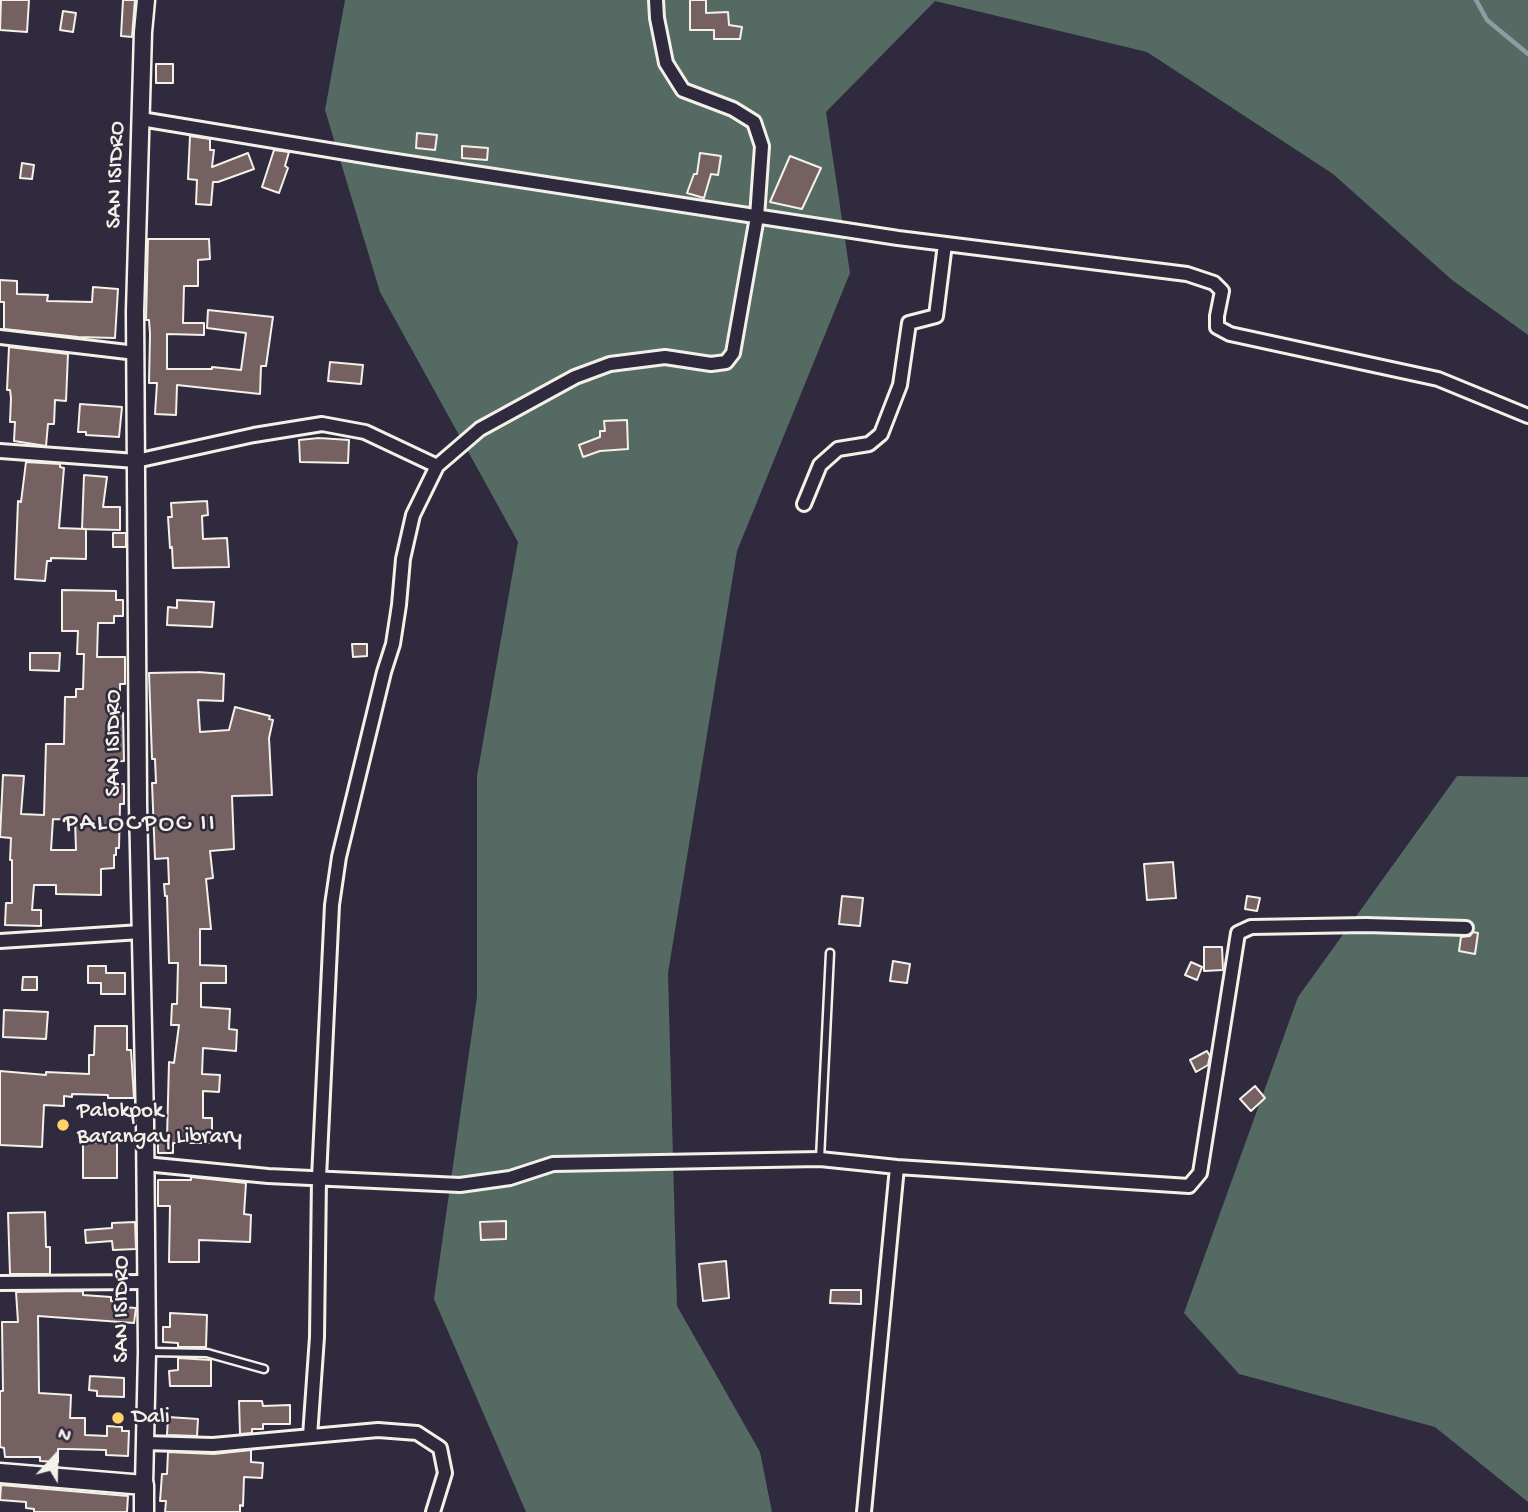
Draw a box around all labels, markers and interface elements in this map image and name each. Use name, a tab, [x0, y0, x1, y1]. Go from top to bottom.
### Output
street label: SAN ISIDRO	[101, 121, 133, 229]
street label: SAN ISIDRO	[101, 689, 129, 797]
district label: PALOCPOC II	[65, 809, 215, 841]
place label: Palokpok Barangay Library	[77, 1098, 242, 1152]
marker: Palokpok Barangay Library	[55, 1117, 71, 1133]
street label: SAN ISIDRO	[109, 1255, 137, 1363]
place label: Dali	[132, 1404, 170, 1432]
marker: Dali	[110, 1410, 126, 1426]
north arrow	[21, 1421, 91, 1491]
text: N	[54, 1423, 74, 1449]

